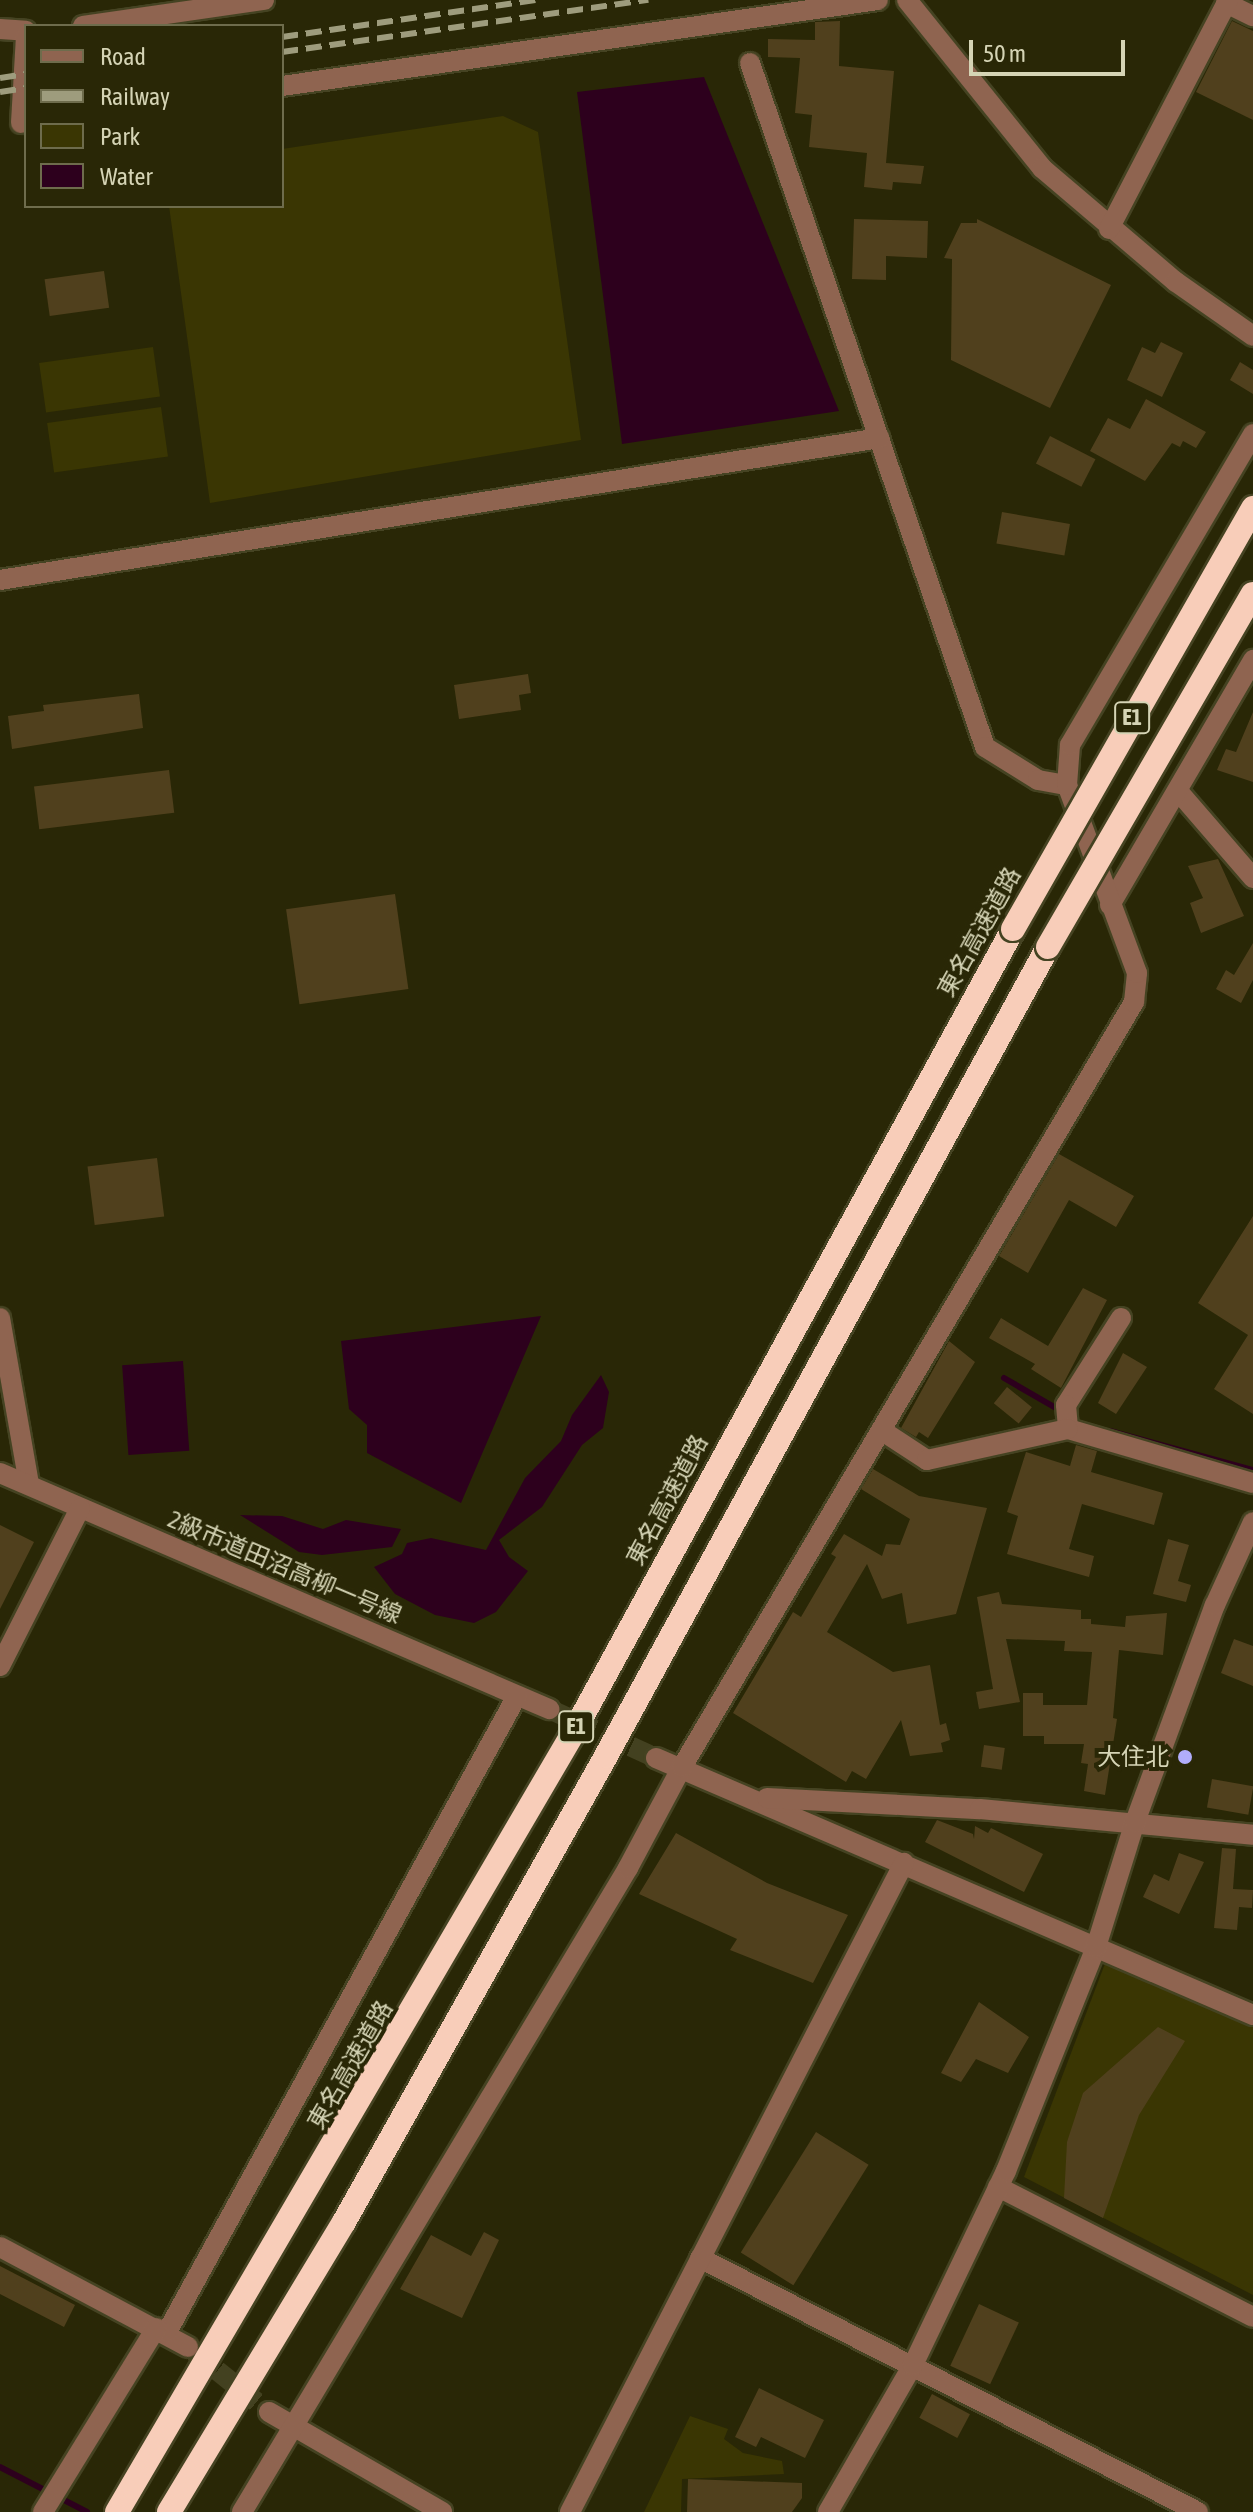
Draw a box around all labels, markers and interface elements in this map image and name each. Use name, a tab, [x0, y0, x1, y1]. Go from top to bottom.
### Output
legend	[24, 24, 284, 208]
scale bar	[973, 24, 1129, 74]
text: 50 m	[983, 40, 1026, 67]
text: Road	[100, 43, 146, 70]
text: Railway	[100, 83, 170, 110]
text: Park	[100, 123, 140, 150]
text: Water	[100, 163, 153, 190]
road number: E1	[1114, 700, 1150, 736]
street label: 東名高速道路	[931, 862, 1027, 1002]
street label: 東名高速道路	[620, 1430, 714, 1570]
street label: 2級市道田沼高柳一号線	[164, 1505, 406, 1629]
road number: E1	[558, 1709, 594, 1745]
place label: 大住北	[1097, 1743, 1169, 1771]
marker: 大住北	[1176, 1748, 1194, 1766]
street label: 東名高速道路	[302, 1995, 398, 2135]

